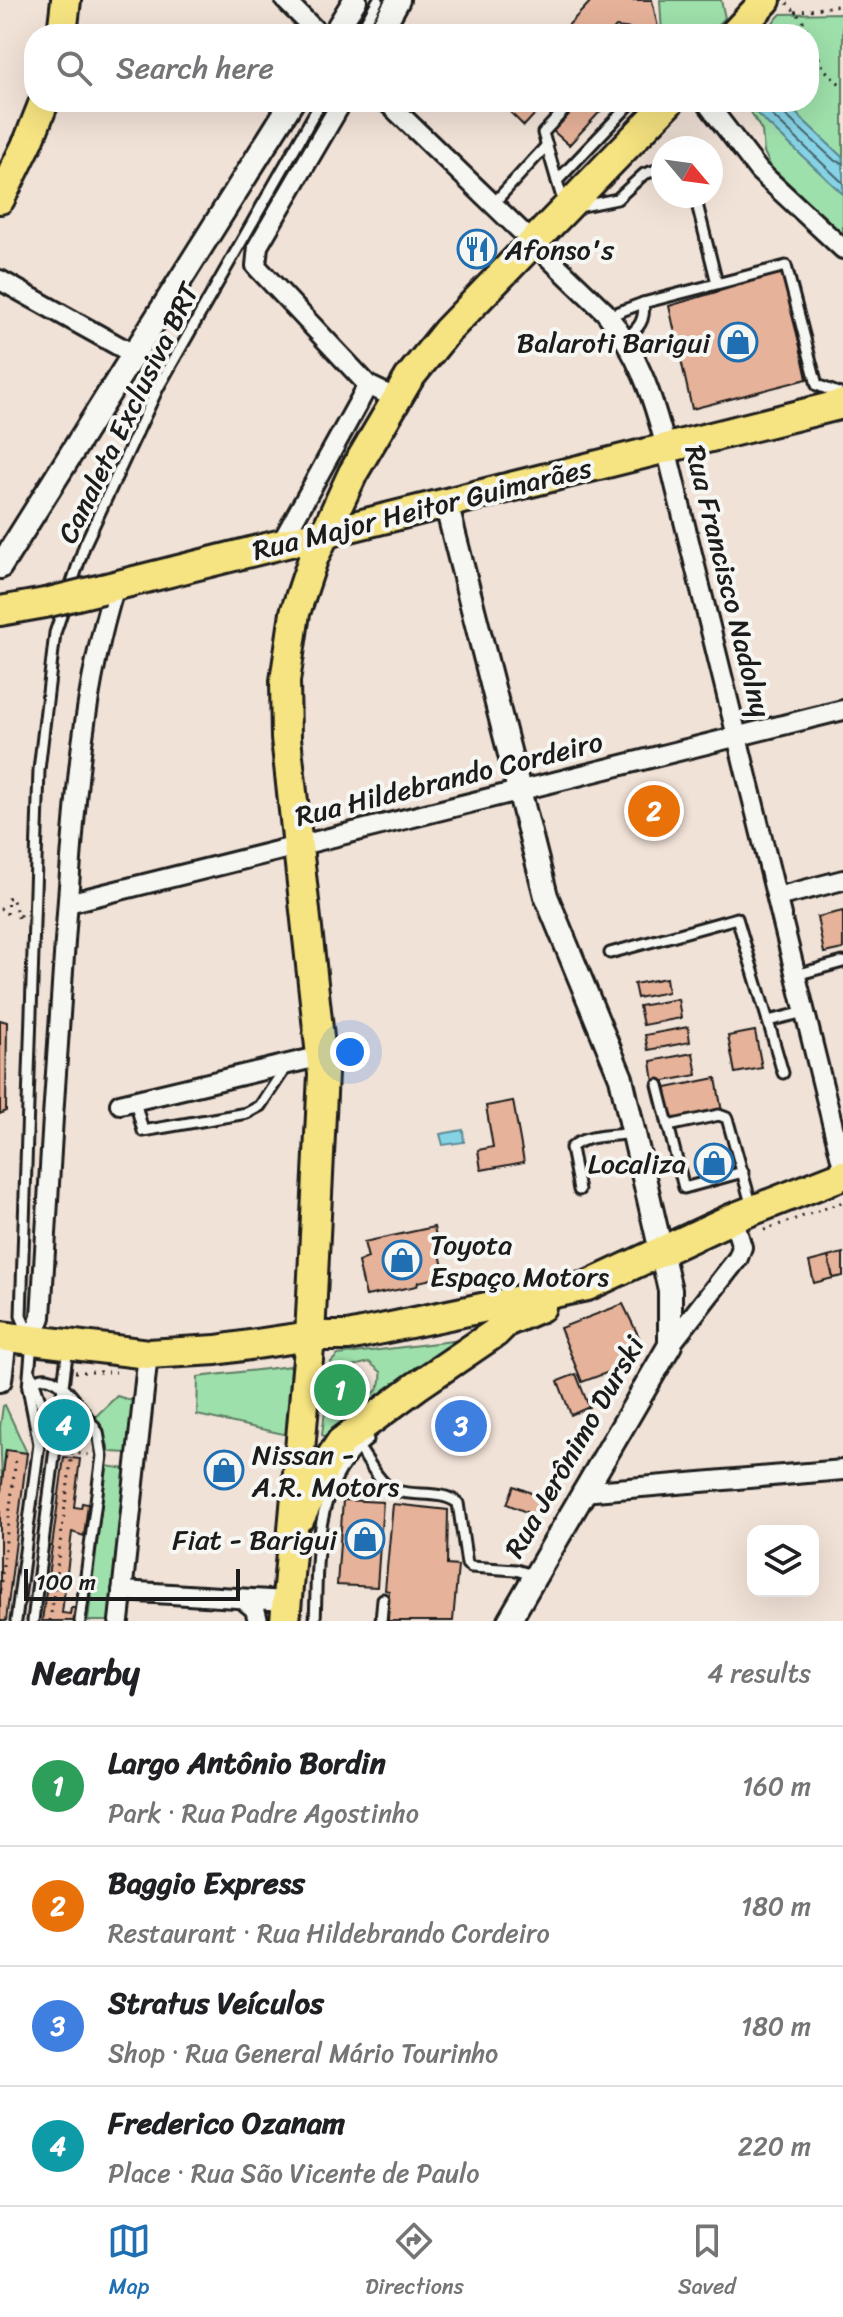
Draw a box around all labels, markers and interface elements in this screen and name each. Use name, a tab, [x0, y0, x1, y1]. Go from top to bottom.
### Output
search box	[24, 24, 819, 112]
text: Search here	[116, 41, 274, 95]
icon: search	[52, 46, 96, 90]
north arrow	[651, 136, 723, 208]
place label: Afonso's	[504, 225, 614, 274]
restaurant icon: Afonso's	[456, 228, 498, 270]
street label: Canaleta Exclusiva BRT	[43, 272, 213, 552]
place label: Balaroti Barigui	[517, 318, 711, 367]
shop icon: Balaroti Barigui	[717, 321, 759, 363]
street label: Rua Francisco Nadolny	[670, 440, 786, 723]
street label: Rua Major Heitor Guimarães	[247, 443, 597, 575]
street label: Rua Hildebrando Cordeiro	[290, 717, 608, 841]
pin: 2	[628, 781, 680, 841]
your location	[330, 1032, 370, 1072]
place label: Localiza	[588, 1139, 686, 1188]
shop icon: Localiza	[693, 1142, 735, 1184]
place label: Toyota Espaço Motors	[430, 1220, 609, 1301]
shop icon: Toyota Espaço Motors	[381, 1239, 423, 1281]
street label: Rua Jerônimo Durski	[490, 1325, 658, 1568]
pin: 1	[314, 1360, 366, 1420]
pin: 4	[38, 1395, 90, 1455]
pin: 3	[435, 1396, 487, 1456]
place label: Nissan - A.R. Motors	[251, 1430, 400, 1511]
shop icon: Nissan - A.R. Motors	[203, 1449, 245, 1491]
place label: Fiat - Barigui	[172, 1515, 338, 1564]
shop icon: Fiat - Barigui	[344, 1518, 386, 1560]
map controls	[747, 1525, 819, 1597]
button: layers	[747, 1525, 819, 1597]
text: 100 m	[36, 1563, 96, 1602]
scale bar	[24, 1565, 240, 1601]
text: Nearby	[32, 1643, 140, 1703]
text: 4 results	[707, 1650, 811, 1696]
text: Largo Antônio Bordin	[108, 1736, 386, 1790]
text: 1	[52, 1763, 64, 1809]
text: 160 m	[742, 1763, 811, 1809]
text: Park · Rua Padre Agostinho	[108, 1790, 419, 1836]
text: Baggio Express	[108, 1856, 305, 1910]
text: 2	[50, 1883, 66, 1929]
text: 180 m	[741, 1883, 811, 1929]
text: Restaurant · Rua Hildebrando Cordeiro	[108, 1910, 550, 1956]
text: Stratus Veículos	[108, 1976, 324, 2030]
text: 3	[51, 2003, 65, 2049]
text: 180 m	[741, 2003, 811, 2049]
text: Shop · Rua General Mário Tourinho	[108, 2030, 498, 2076]
text: Frederico Ozanam	[108, 2096, 345, 2150]
text: 4	[50, 2123, 66, 2169]
text: 220 m	[738, 2123, 811, 2169]
text: Place · Rua São Vicente de Paulo	[108, 2150, 480, 2196]
tab: Map	[107, 2219, 151, 2306]
tab: Directions	[365, 2219, 464, 2306]
tab: Saved	[678, 2219, 736, 2306]

